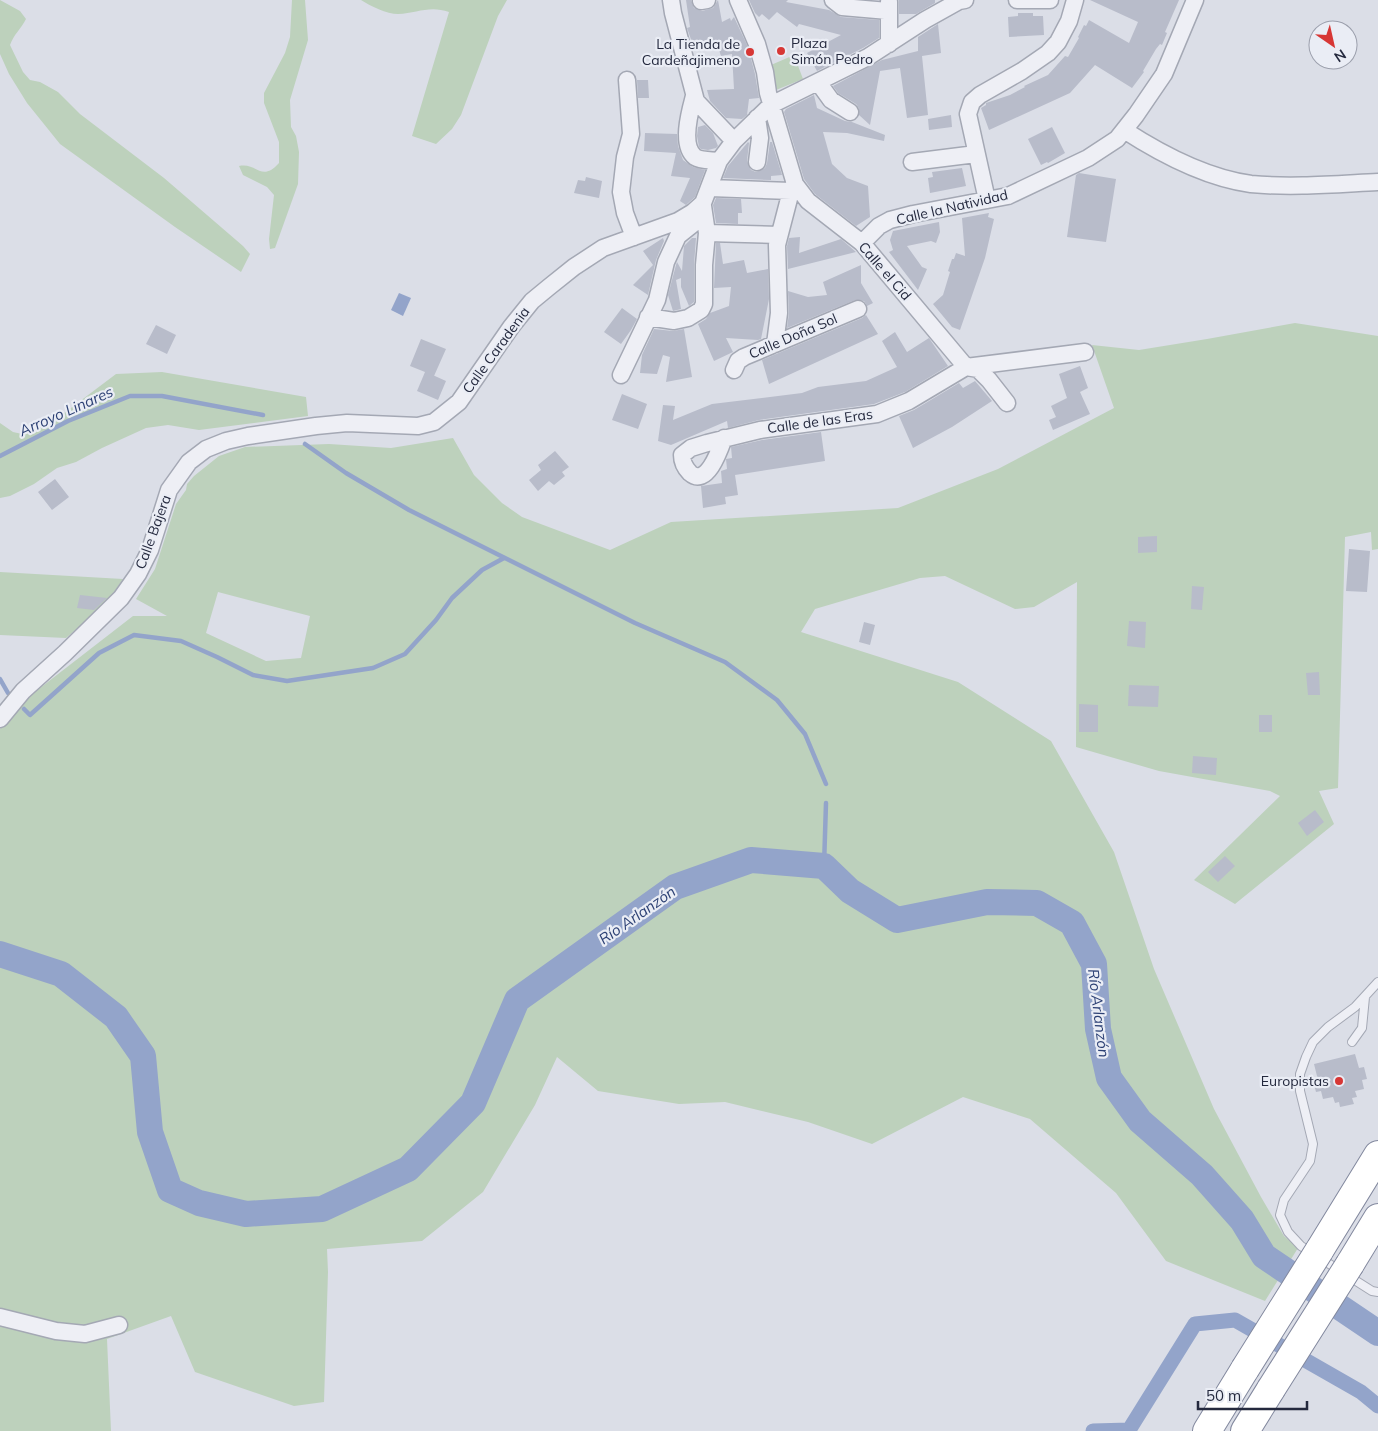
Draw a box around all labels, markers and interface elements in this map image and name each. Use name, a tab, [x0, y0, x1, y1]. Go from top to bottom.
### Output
north arrow	[1308, 20, 1358, 70]
place label: Plaza Simón Pedro	[791, 34, 873, 68]
place label: La Tienda de Cardeñajimeno	[642, 35, 740, 69]
marker: Plaza Simón Pedro	[775, 45, 787, 57]
text: N	[1331, 45, 1350, 66]
marker: La Tienda de Cardeñajimeno	[744, 46, 756, 58]
street label: Calle la Natividad	[894, 185, 1010, 229]
street label: Calle el Cid	[855, 238, 915, 304]
street label: Calle Caradenia	[459, 303, 533, 397]
street label: Calle Doña Sol	[746, 309, 840, 363]
water label: Arroyo Linares	[15, 382, 116, 441]
street label: Calle de las Eras	[766, 405, 874, 437]
street label: Calle Bajera	[131, 492, 175, 572]
water label: Río Arlanzón	[595, 882, 679, 948]
water label: Río Arlanzón	[1084, 968, 1114, 1059]
place label: Europistas	[1261, 1072, 1329, 1090]
marker: Europistas	[1333, 1075, 1345, 1087]
scale bar	[1198, 1378, 1307, 1410]
text: 50 m	[1206, 1386, 1241, 1405]

